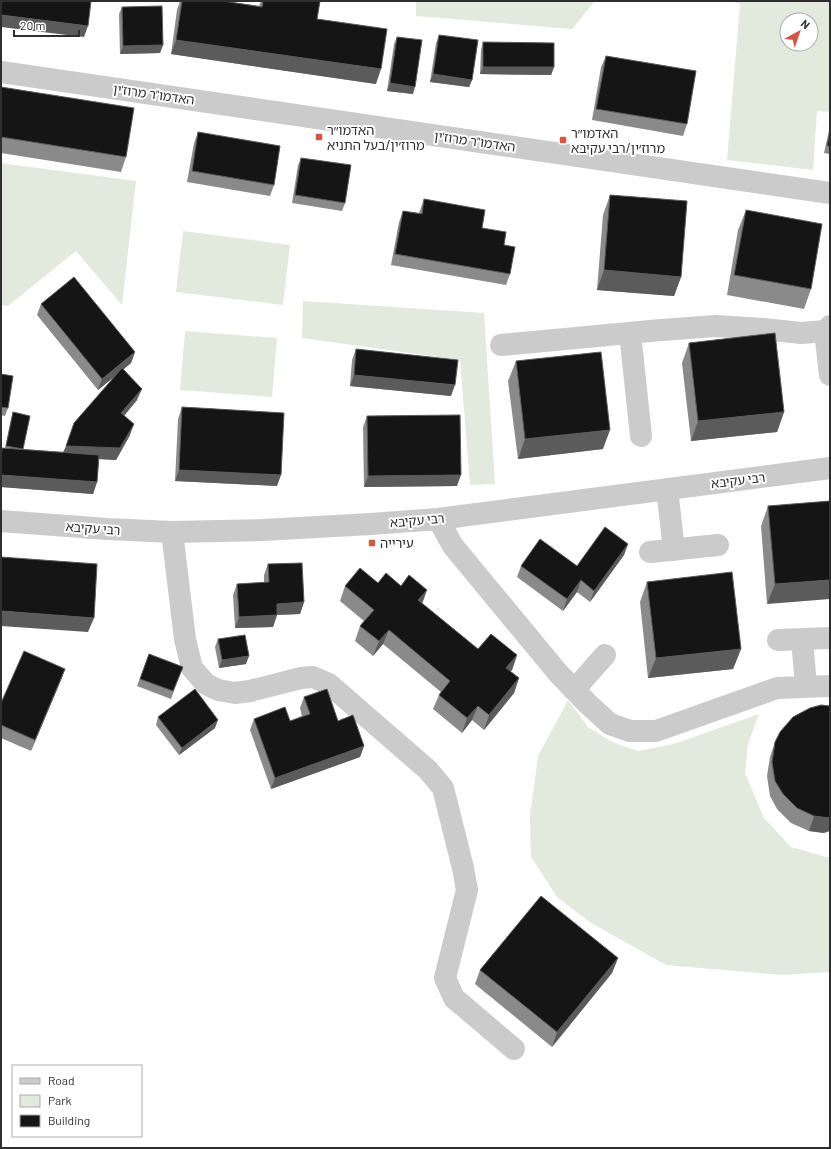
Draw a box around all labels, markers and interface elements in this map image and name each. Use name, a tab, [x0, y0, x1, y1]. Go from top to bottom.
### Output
scale bar	[14, 12, 79, 38]
north arrow	[779, 12, 819, 52]
text: N	[799, 17, 813, 31]
text: 20 m	[20, 18, 46, 32]
street label: האדמו"ר מרוז'ין	[112, 80, 196, 108]
place label: האדמו״ר מרוז׳ין/בעל התניא	[327, 122, 425, 153]
place label: האדמו״ר מרוז׳ין/רבי עקיבא	[571, 125, 665, 156]
street label: האדמו"ר מרוז'ין	[433, 127, 517, 155]
marker: האדמו״ר מרוז׳ין/בעל התניא	[314, 132, 324, 142]
marker: האדמו״ר מרוז׳ין/רבי עקיבא	[558, 135, 568, 145]
street label: רבי עקיבא	[710, 469, 766, 491]
street label: רבי עקיבא	[389, 510, 445, 530]
street label: רבי עקיבא	[65, 518, 121, 538]
place label: עירייה	[380, 535, 414, 551]
marker: עירייה	[367, 538, 377, 548]
legend	[12, 1065, 142, 1137]
text: Road	[48, 1073, 75, 1087]
text: Park	[48, 1093, 72, 1107]
text: Building	[48, 1113, 90, 1127]

